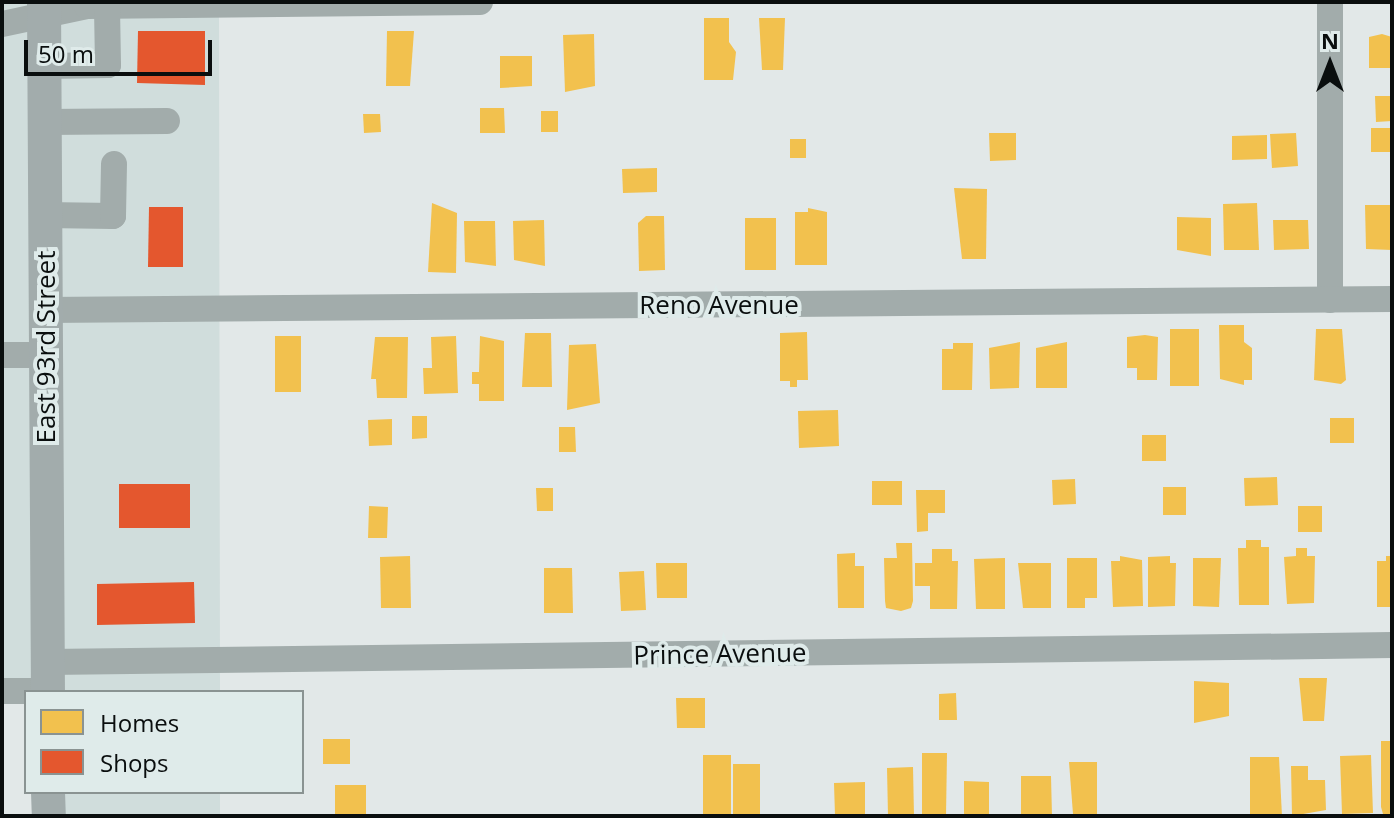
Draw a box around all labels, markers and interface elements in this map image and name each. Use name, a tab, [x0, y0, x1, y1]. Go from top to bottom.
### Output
scale bar	[28, 24, 216, 74]
north arrow	[1290, 24, 1370, 104]
text: N	[1321, 25, 1339, 55]
text: 50 m	[38, 37, 94, 70]
street label: East 93rd Street	[30, 251, 62, 443]
street label: Reno Avenue	[639, 289, 799, 321]
street label: Prince Avenue	[633, 637, 807, 671]
legend	[24, 690, 304, 794]
text: Homes	[100, 706, 179, 739]
text: Shops	[100, 746, 168, 779]

